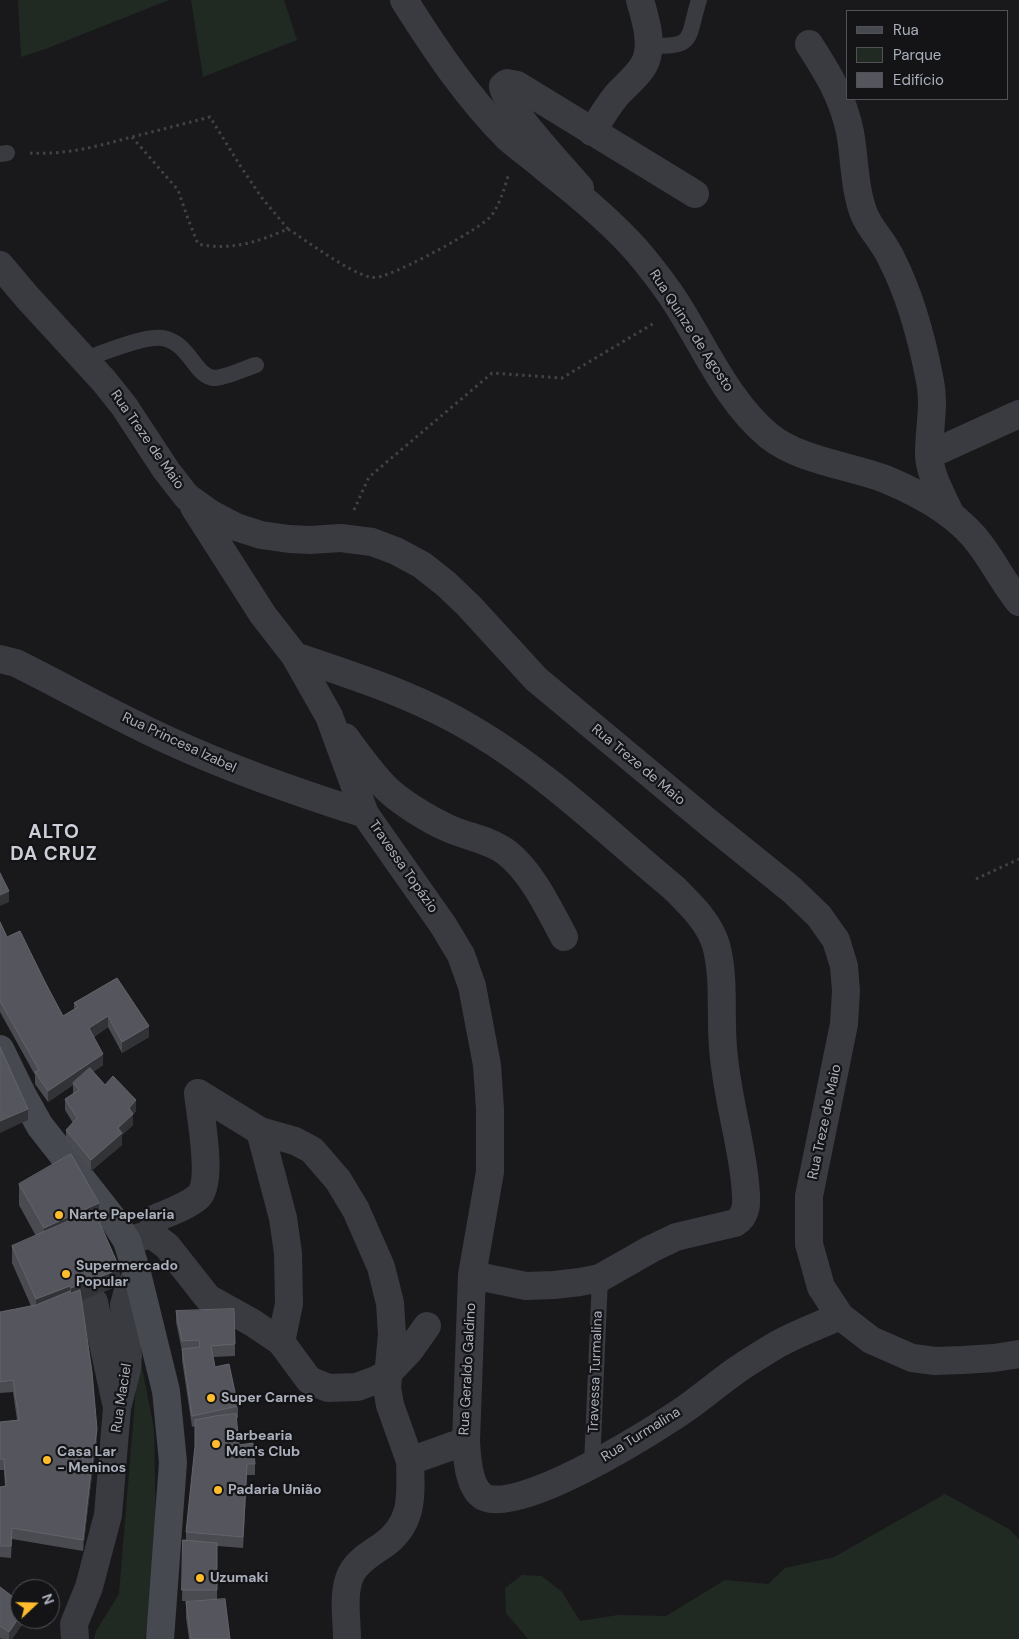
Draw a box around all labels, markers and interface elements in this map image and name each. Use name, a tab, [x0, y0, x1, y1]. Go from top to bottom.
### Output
legend	[846, 10, 1009, 100]
text: Rua	[893, 20, 919, 40]
text: Parque	[893, 45, 941, 65]
text: Edifício	[893, 70, 944, 90]
street label: Rua Quinze de Agosto	[645, 267, 737, 395]
street label: Rua Treze de Maio	[107, 387, 187, 493]
street label: Rua Princesa Izabel	[119, 709, 239, 777]
street label: Rua Treze de Maio	[588, 721, 688, 809]
street label: Travessa Topázio	[365, 817, 441, 917]
district label: ALTO DA CRUZ	[9, 822, 99, 866]
street label: Rua Treze de Maio	[805, 1063, 845, 1181]
place label: Narte Papelaria	[69, 1207, 174, 1223]
marker: Narte Papelaria	[53, 1209, 65, 1221]
place label: Supermercado Popular	[76, 1258, 178, 1290]
marker: Supermercado Popular	[60, 1268, 72, 1280]
street label: Rua Geraldo Galdino	[456, 1302, 480, 1436]
street label: Travessa Turmalina	[585, 1310, 607, 1434]
street label: Rua Maciel	[108, 1362, 136, 1434]
place label: Super Carnes	[221, 1390, 313, 1406]
marker: Super Carnes	[205, 1392, 217, 1404]
street label: Rua Turmalina	[598, 1404, 684, 1466]
place label: Barbearia Men's Club	[226, 1428, 300, 1460]
marker: Barbearia Men's Club	[210, 1438, 222, 1450]
place label: Casa Lar - Meninos	[57, 1444, 126, 1476]
marker: Casa Lar - Meninos	[41, 1454, 53, 1466]
place label: Padaria União	[228, 1482, 322, 1498]
marker: Padaria União	[212, 1484, 224, 1496]
place label: Uzumaki	[210, 1570, 268, 1586]
marker: Uzumaki	[194, 1572, 206, 1584]
north arrow	[10, 1579, 60, 1629]
text: N	[38, 1591, 58, 1607]

